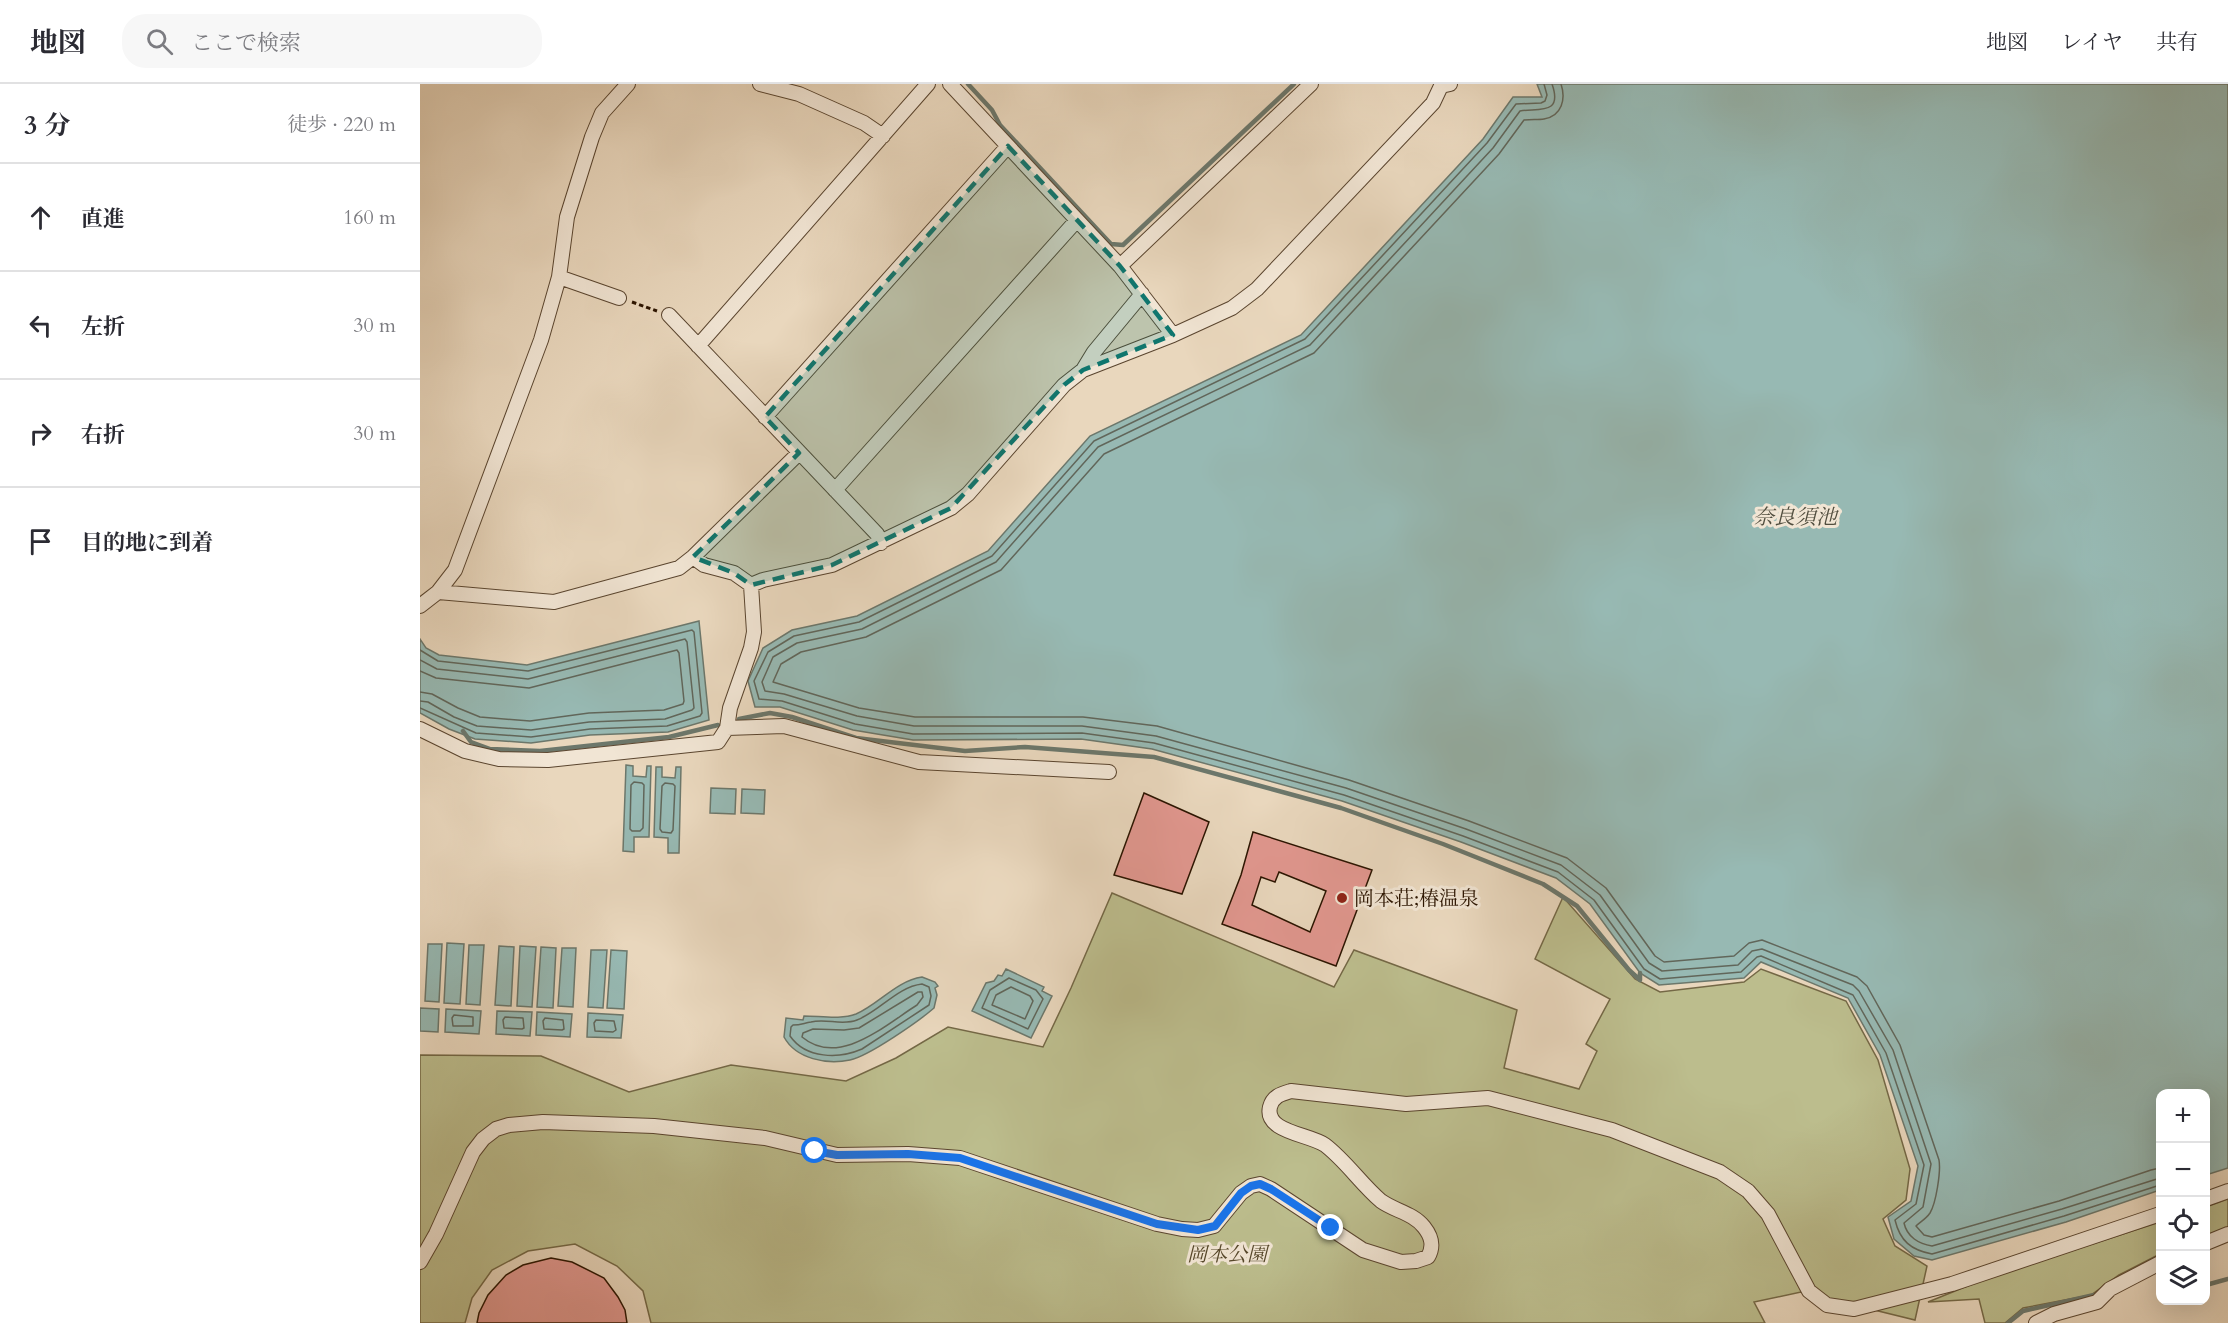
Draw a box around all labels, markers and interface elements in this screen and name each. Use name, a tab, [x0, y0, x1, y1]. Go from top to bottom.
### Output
search box	[122, 14, 542, 68]
text: 地図	[30, 24, 86, 62]
icon: search	[143, 25, 176, 58]
text: ここで検索	[191, 28, 301, 58]
text: 地図	[1986, 28, 2028, 57]
text: レイヤ	[2061, 28, 2123, 57]
text: 共有	[2156, 28, 2198, 57]
text: 3 分	[24, 108, 70, 143]
text: 徒歩 · 220 m	[287, 111, 396, 138]
icon: ahead	[24, 201, 57, 234]
text: 直進	[81, 204, 125, 234]
text: 160 m	[343, 204, 396, 231]
icon: left	[24, 309, 57, 342]
text: 左折	[81, 312, 125, 342]
text: 30 m	[353, 312, 396, 339]
icon: right	[24, 417, 57, 450]
text: 右折	[81, 420, 125, 450]
text: 30 m	[353, 420, 396, 447]
water label: 奈良須池	[1753, 503, 1839, 532]
icon: arrive	[24, 525, 57, 558]
text: 目的地に到着	[81, 528, 213, 558]
place label: 岡本荘;椿温泉	[1354, 885, 1479, 912]
marker: 岡本荘;椿温泉	[1335, 891, 1349, 905]
map controls	[2156, 1089, 2210, 1305]
button: +	[2156, 1089, 2210, 1143]
route start	[801, 1137, 827, 1163]
button: −	[2156, 1143, 2210, 1197]
button: locate	[2156, 1197, 2210, 1251]
route end	[1317, 1214, 1343, 1240]
park label: 岡本公園	[1187, 1241, 1270, 1268]
button: layers	[2156, 1251, 2210, 1305]

